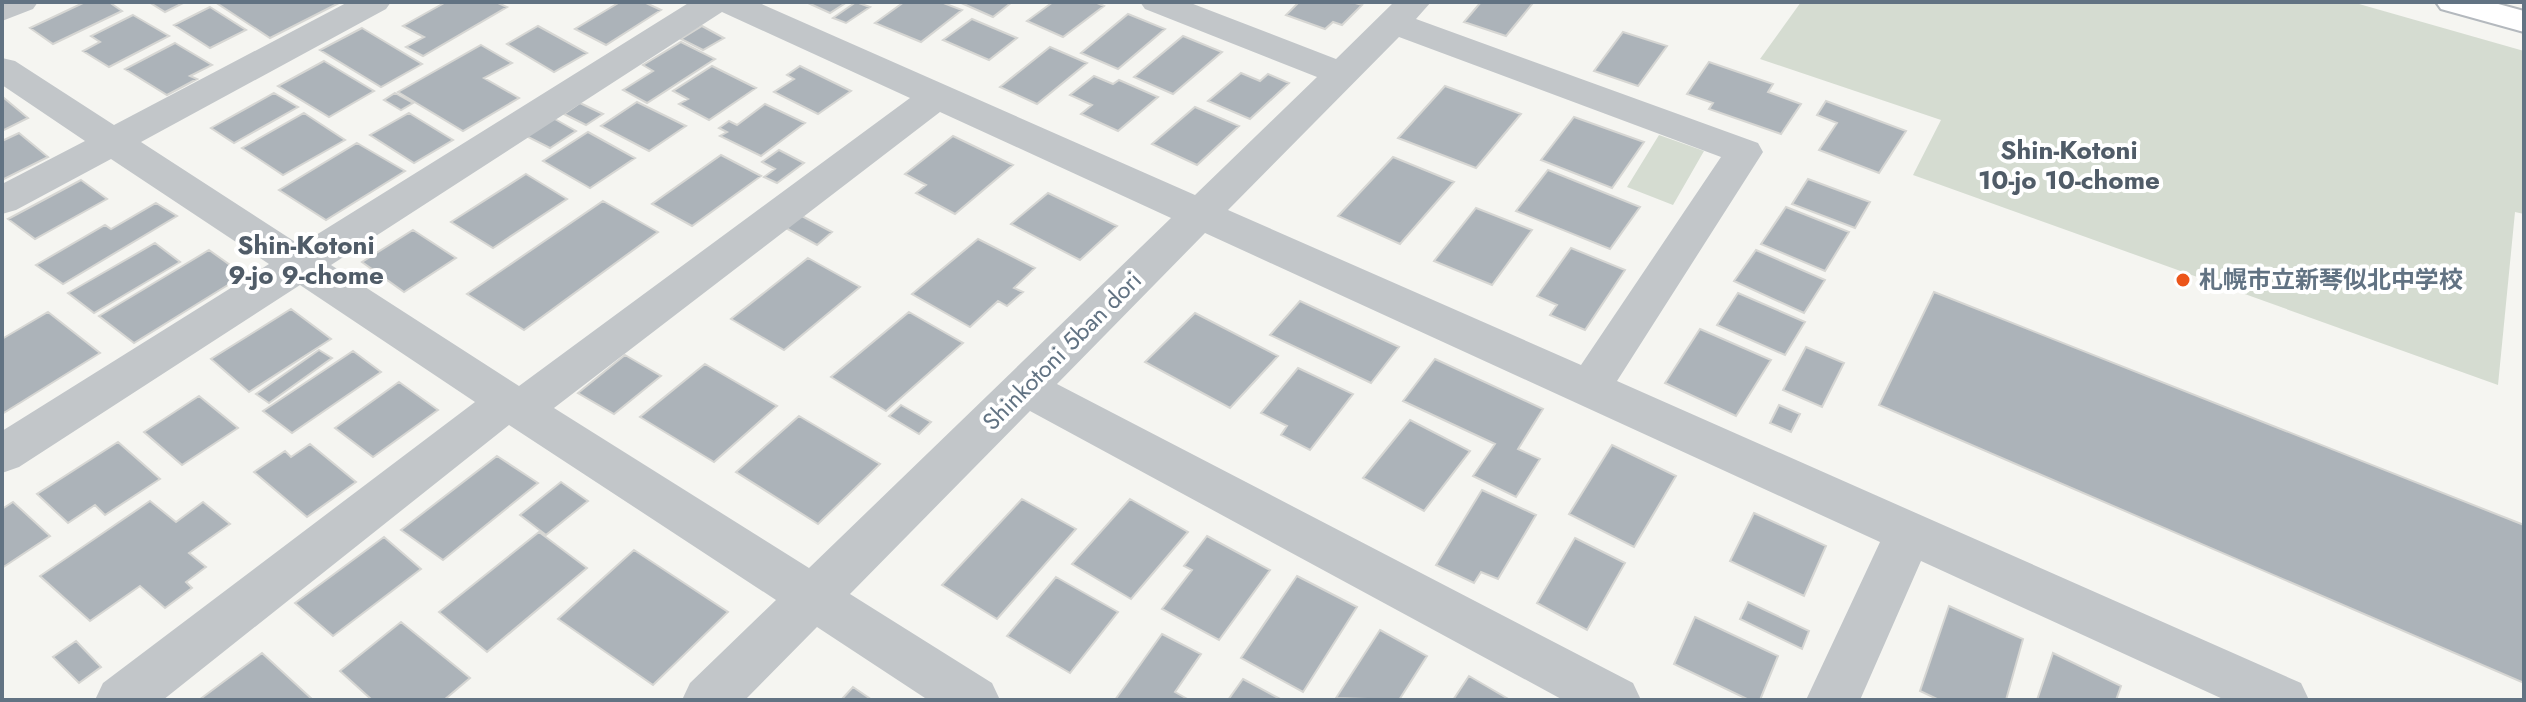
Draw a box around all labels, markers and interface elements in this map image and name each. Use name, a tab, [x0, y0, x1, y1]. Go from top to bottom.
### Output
district label: Shin-Kotoni 10-jo 10-chome	[1978, 131, 2160, 199]
district label: Shin-Kotoni 9-jo 9-chome	[228, 226, 384, 294]
place label: 札幌市立新琴似北中学校	[2199, 262, 2463, 297]
street label: Shinkotoni 5ban dori	[974, 263, 1149, 438]
marker: 札幌市立新琴似北中学校	[2174, 271, 2192, 289]

